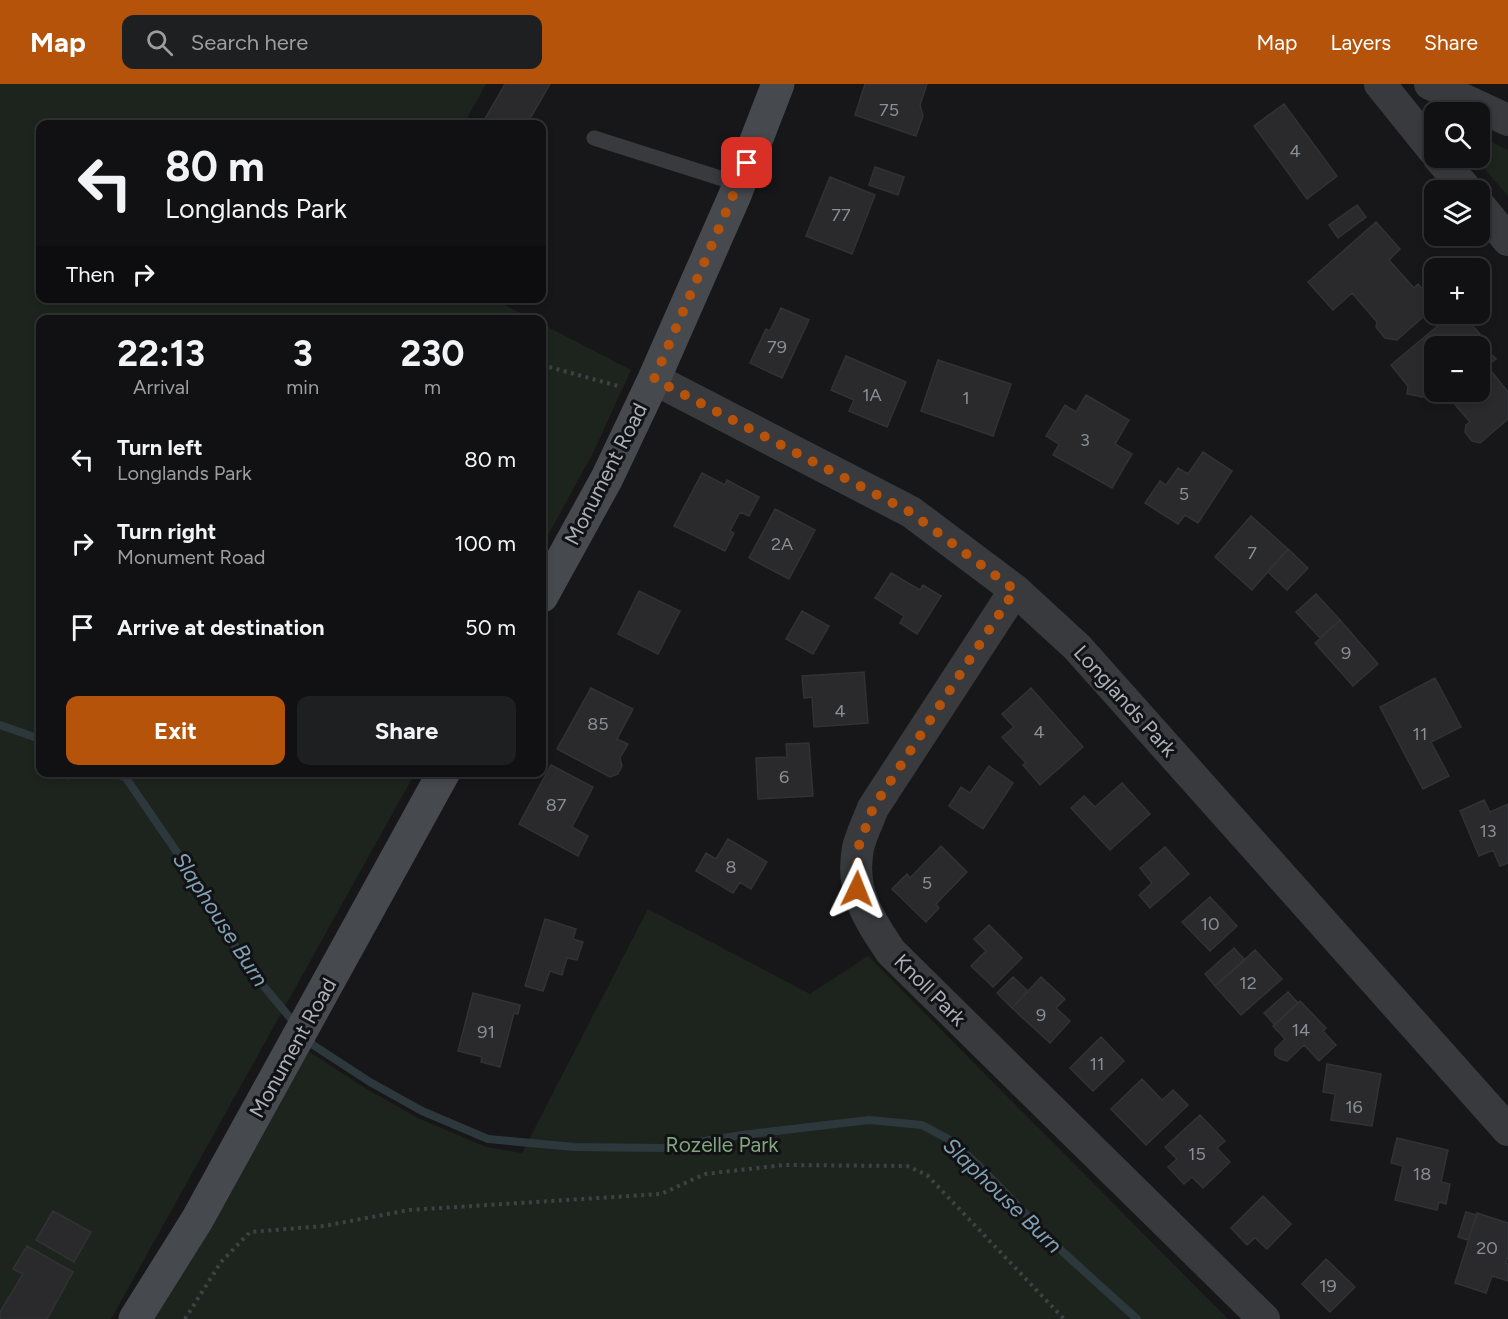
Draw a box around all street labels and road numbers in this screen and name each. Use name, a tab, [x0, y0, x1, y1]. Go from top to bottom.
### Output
street label: Monument Road	[559, 399, 652, 549]
street label: Longlands Park	[1069, 640, 1183, 762]
street label: Knoll Park	[889, 949, 972, 1031]
street label: Monument Road	[244, 974, 341, 1122]

